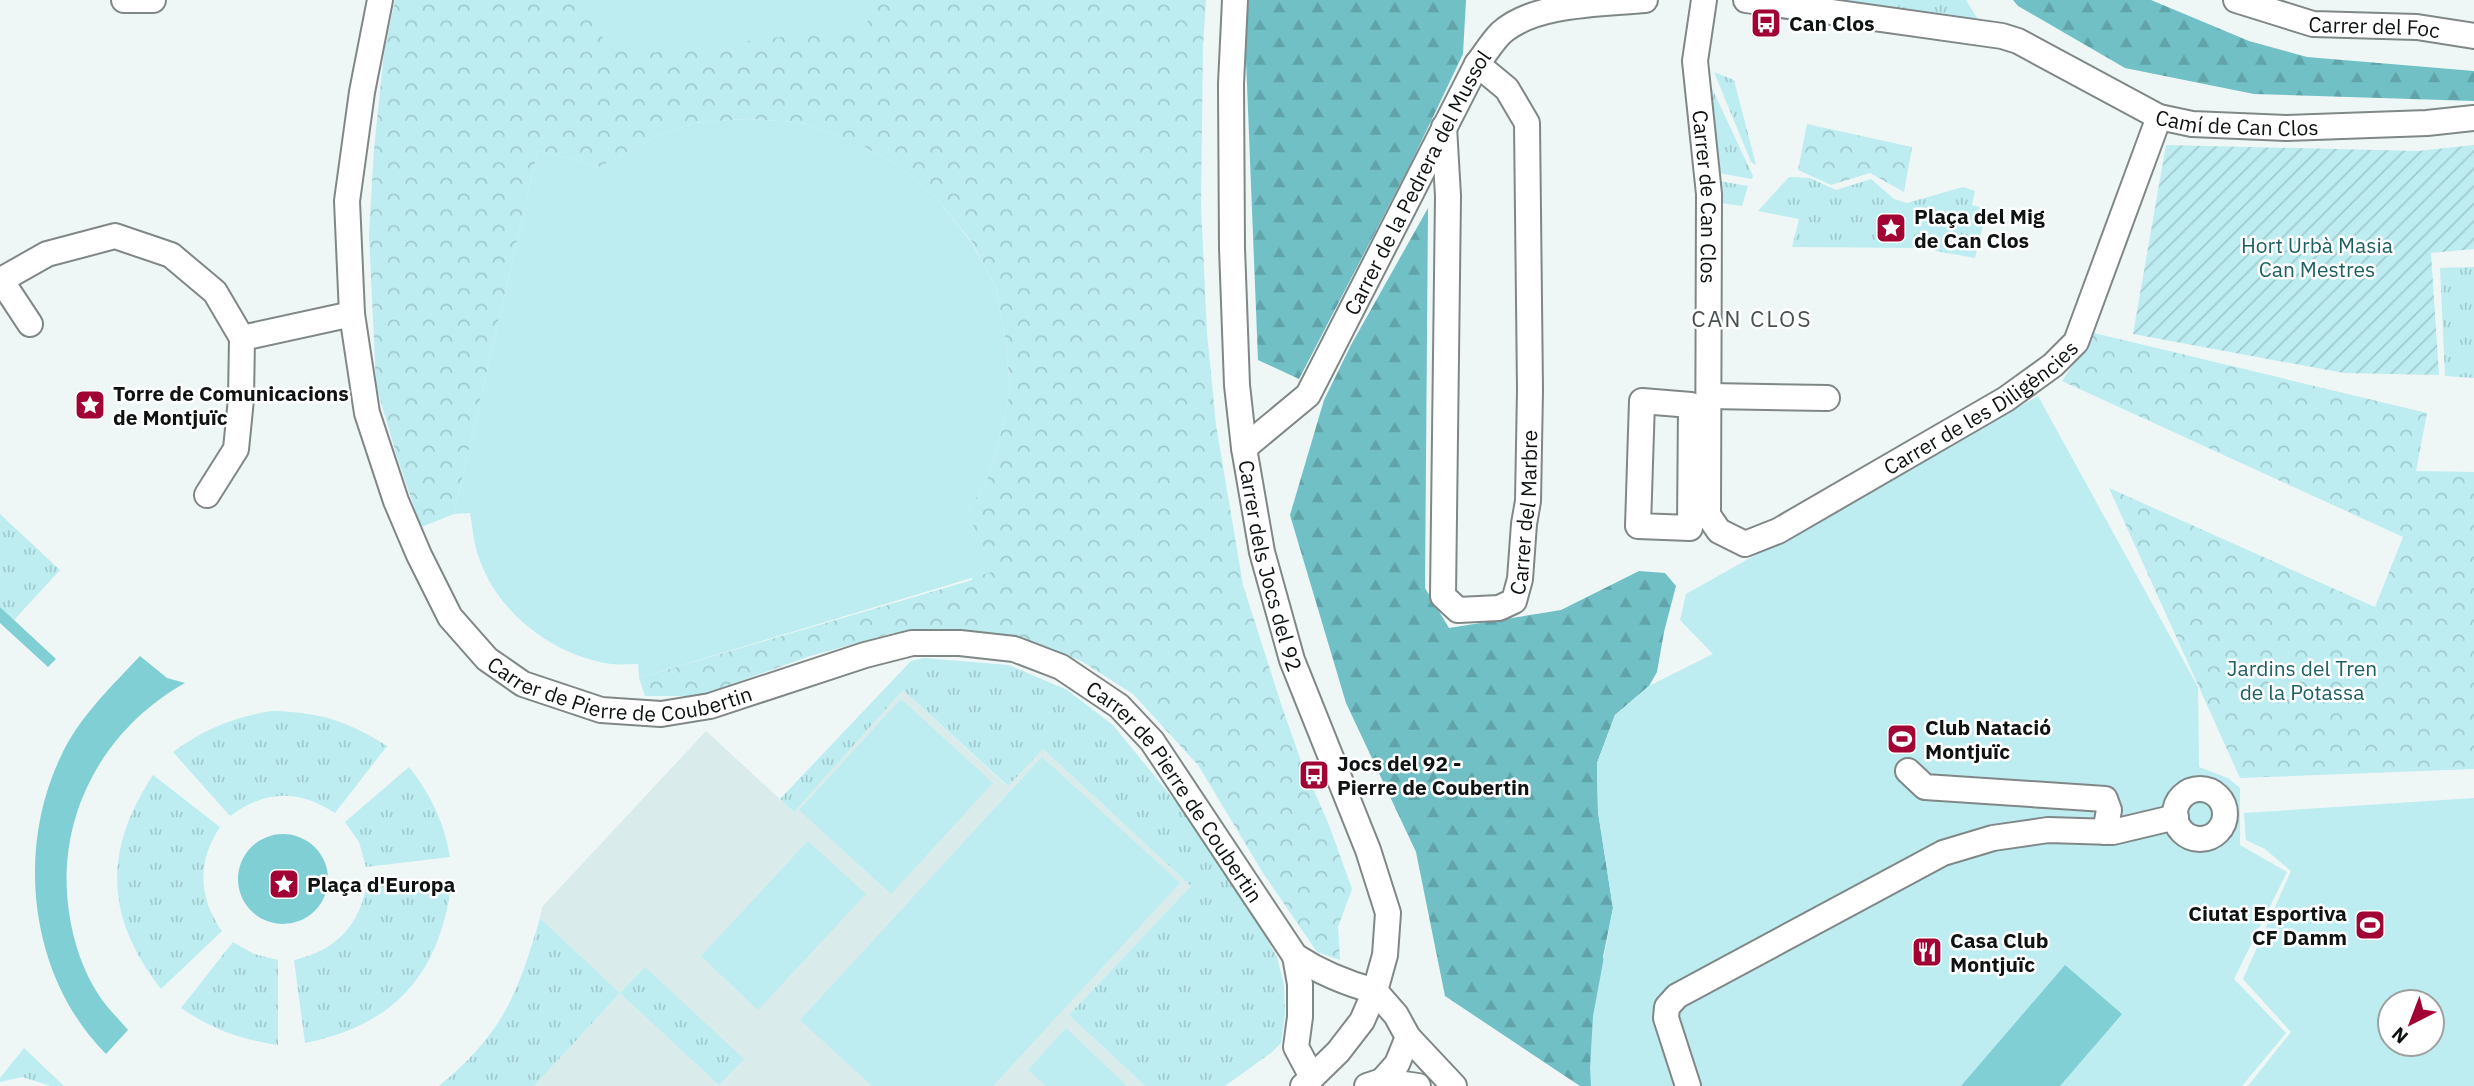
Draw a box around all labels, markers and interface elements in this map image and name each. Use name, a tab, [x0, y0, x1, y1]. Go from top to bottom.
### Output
bus stop icon: Can Clos	[1749, 6, 1783, 40]
place label: Can Clos	[1789, 9, 1875, 37]
street label: Carrer del Foc	[2308, 10, 2442, 44]
street label: Carrer de la Pedrera del Mussol	[1337, 44, 1497, 320]
street label: Camí de Can Clos	[2153, 103, 2319, 142]
street label: Carrer de Can Clos	[1686, 108, 1723, 284]
place label: Plaça del Mig de Can Clos	[1914, 202, 2045, 254]
place icon: Plaça del Mig de Can Clos	[1874, 211, 1908, 245]
park label: Hort Urbà Masia Can Mestres	[2241, 231, 2393, 283]
district label: CAN CLOS	[1691, 303, 1813, 333]
street label: Carrer de les Diligències	[1878, 334, 2084, 481]
place label: Torre de Comunicacions de Montjuïc	[113, 379, 349, 431]
place icon: Torre de Comunicacions de Montjuïc	[73, 388, 107, 422]
street label: Carrer del Marbre	[1502, 430, 1543, 598]
street label: Carrer dels Jocs del 92	[1232, 458, 1309, 675]
street label: Carrer de Pierre de Coubertin	[482, 650, 755, 728]
park label: Jardins del Tren de la Potassa	[2227, 654, 2377, 706]
street label: Carrer de Pierre de Coubertin	[1081, 674, 1269, 908]
place label: Club Natació Montjuïc	[1925, 713, 2051, 765]
sports icon: Club Natació Montjuïc	[1885, 722, 1919, 756]
place label: Jocs del 92 - Pierre de Coubertin	[1337, 749, 1529, 801]
bus stop icon: Jocs del 92 - Pierre de Coubertin	[1297, 758, 1331, 792]
place icon: Plaça d'Europa	[267, 867, 301, 901]
place label: Plaça d'Europa	[307, 870, 455, 898]
place label: Ciutat Esportiva CF Damm	[2188, 899, 2347, 951]
sports icon: Ciutat Esportiva CF Damm	[2353, 908, 2387, 942]
place label: Casa Club Montjuïc	[1950, 926, 2048, 978]
restaurant icon: Casa Club Montjuïc	[1910, 935, 1944, 969]
north arrow	[2376, 988, 2446, 1058]
text: N	[2386, 1022, 2413, 1049]

